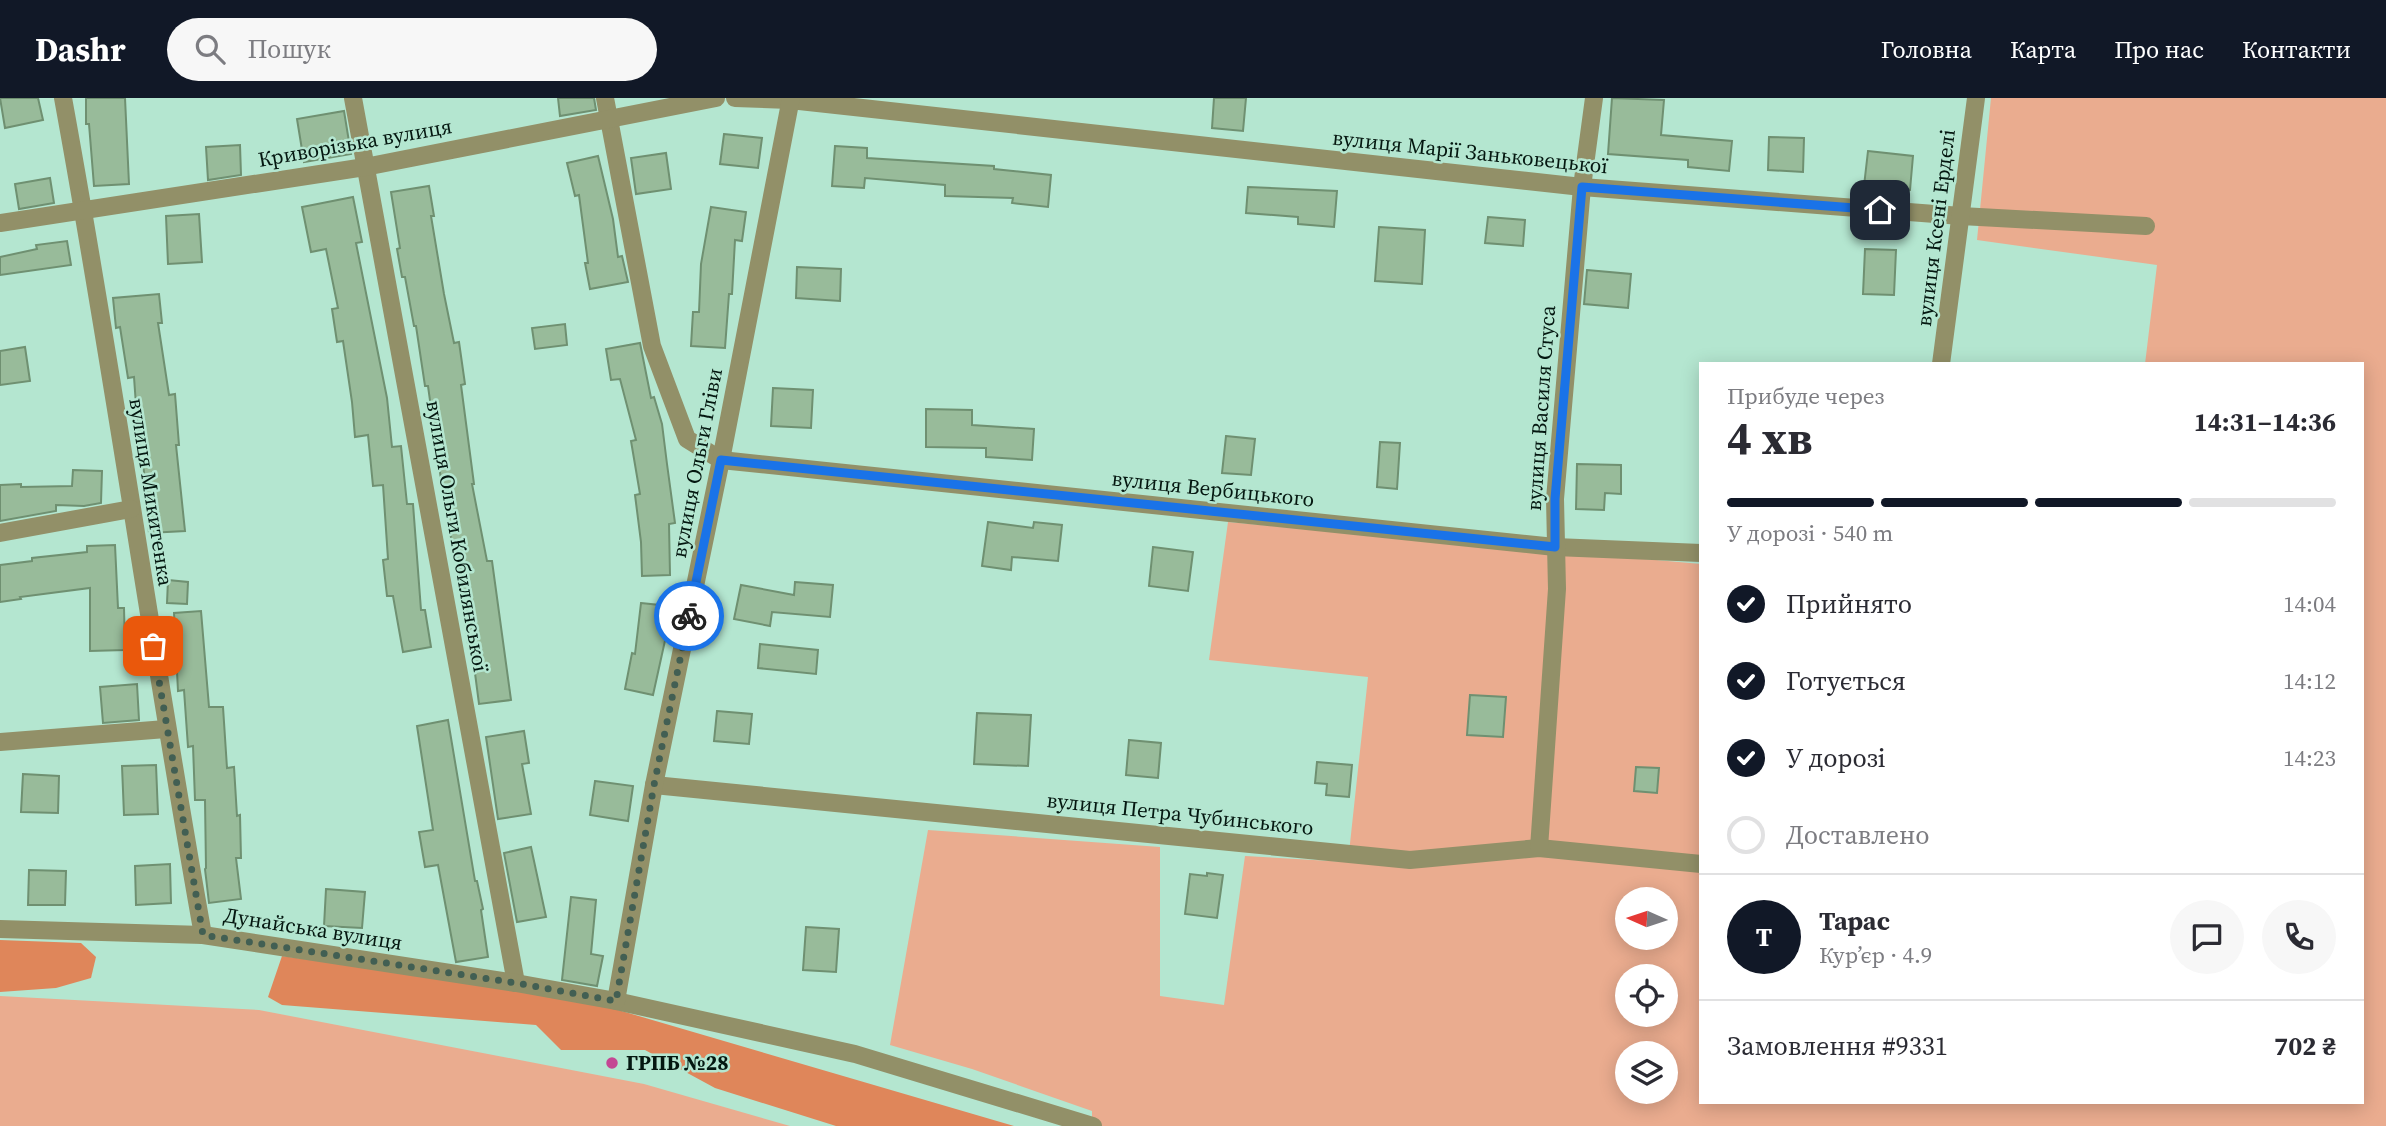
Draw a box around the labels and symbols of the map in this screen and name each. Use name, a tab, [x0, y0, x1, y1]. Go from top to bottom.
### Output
street label: Криворізька вулиця	[256, 111, 454, 174]
street label: вулиця Марії Заньковецької	[1331, 123, 1610, 180]
street label: вулиця Ксені Ерделі	[1909, 128, 1962, 328]
pin	[1850, 180, 1910, 240]
street label: вулиця Василя Стуса	[1519, 304, 1562, 512]
street label: вулиця Ольги Гліви	[664, 366, 729, 560]
street label: вулиця Микитенка	[122, 396, 181, 588]
street label: вулиця Ольги Кобилянської	[419, 398, 496, 675]
street label: вулиця Вербицького	[1110, 463, 1316, 514]
courier	[654, 581, 724, 651]
pin	[123, 616, 183, 676]
street label: вулиця Петра Чубинського	[1045, 785, 1315, 842]
north arrow	[1615, 887, 1678, 950]
street label: Дунайська вулиця	[222, 900, 405, 957]
place label: ГРПБ №28	[626, 1048, 729, 1077]
marker: ГРПБ №28	[604, 1055, 620, 1071]

